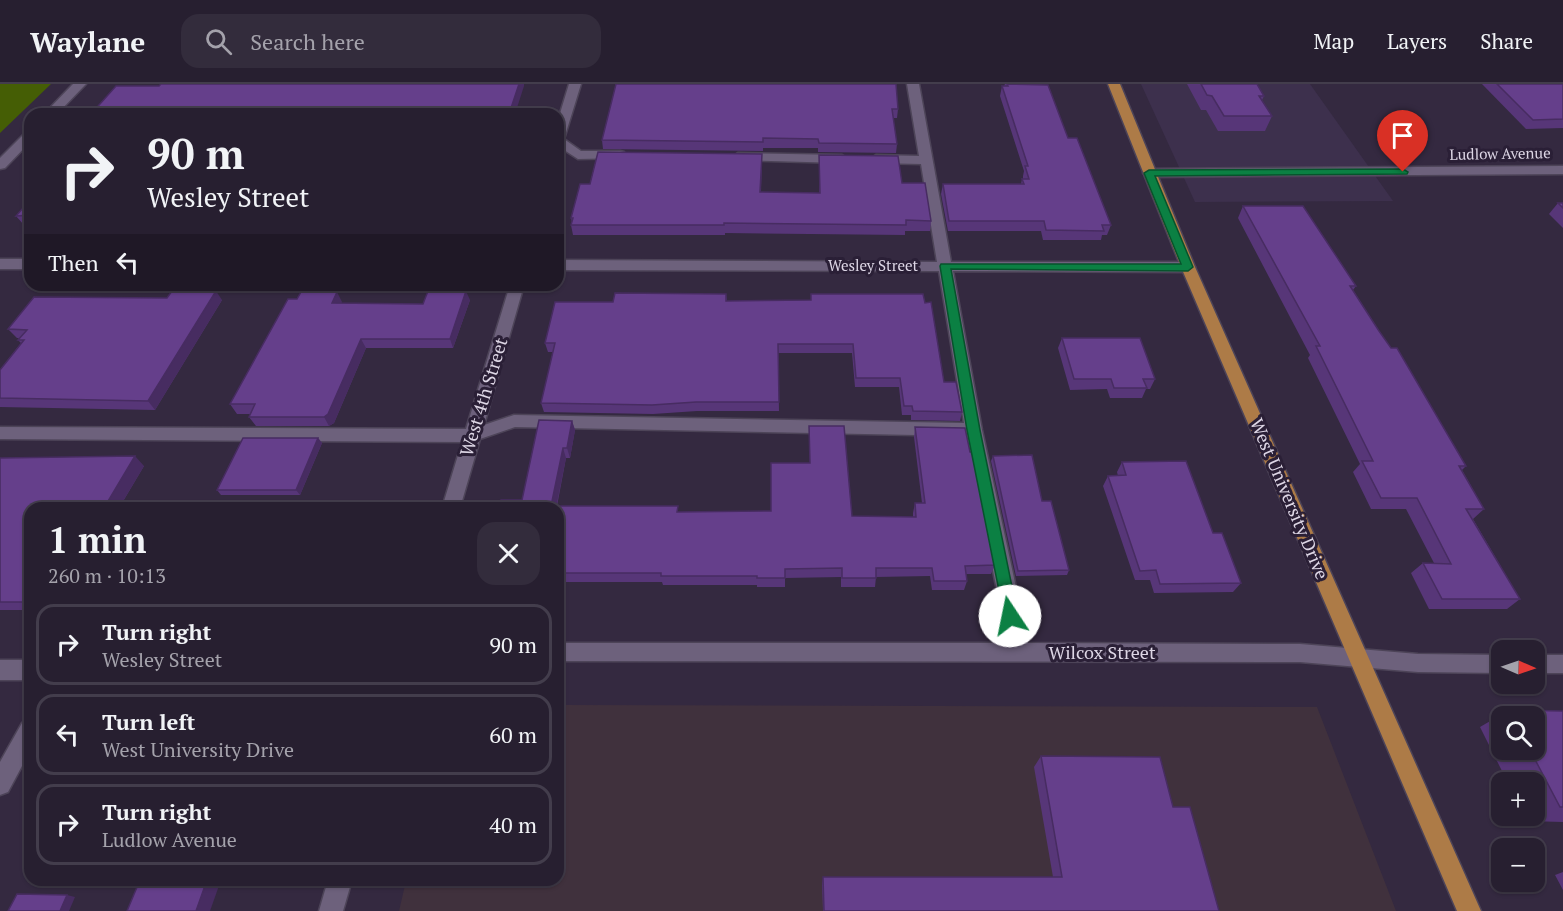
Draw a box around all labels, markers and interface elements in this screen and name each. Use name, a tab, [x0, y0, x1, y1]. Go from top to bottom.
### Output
search box	[181, 14, 601, 68]
text: Waylane	[30, 23, 145, 60]
icon: search	[202, 25, 235, 58]
text: Search here	[250, 27, 365, 56]
text: Map	[1313, 27, 1354, 55]
text: Layers	[1387, 27, 1447, 55]
text: Share	[1480, 27, 1533, 55]
pin	[1377, 110, 1428, 172]
icon: arrive	[1386, 119, 1419, 152]
text: 90 m	[147, 125, 245, 181]
icon: right	[48, 132, 126, 210]
street label: Ludlow Avenue	[1449, 142, 1551, 164]
text: Wesley Street	[147, 179, 309, 215]
icon: left	[111, 246, 144, 279]
text: Then	[48, 248, 99, 277]
street label: Wesley Street	[828, 255, 918, 275]
street label: West 4th Street	[454, 334, 513, 459]
street label: West University Drive	[1245, 414, 1335, 583]
text: 1 min	[48, 516, 146, 563]
button: close	[477, 522, 540, 585]
text: 260 m · 10:13	[48, 562, 166, 589]
position arrow	[978, 584, 1042, 648]
text: Turn right	[102, 617, 211, 646]
icon: right	[51, 628, 84, 661]
text: 90 m	[489, 630, 537, 659]
street label: Wilcox Street	[1048, 640, 1156, 664]
north arrow	[1491, 640, 1545, 694]
map controls	[1491, 640, 1545, 892]
text: Wesley Street	[102, 646, 222, 673]
button: search	[1491, 706, 1545, 760]
text: Turn left	[102, 707, 195, 736]
icon: left	[51, 718, 84, 751]
text: 60 m	[489, 720, 537, 749]
text: West University Drive	[102, 736, 294, 763]
button: +	[1491, 772, 1545, 826]
text: Turn right	[102, 797, 211, 826]
icon: right	[51, 808, 84, 841]
text: 40 m	[489, 810, 537, 839]
text: Ludlow Avenue	[102, 826, 237, 853]
button: −	[1491, 838, 1545, 892]

